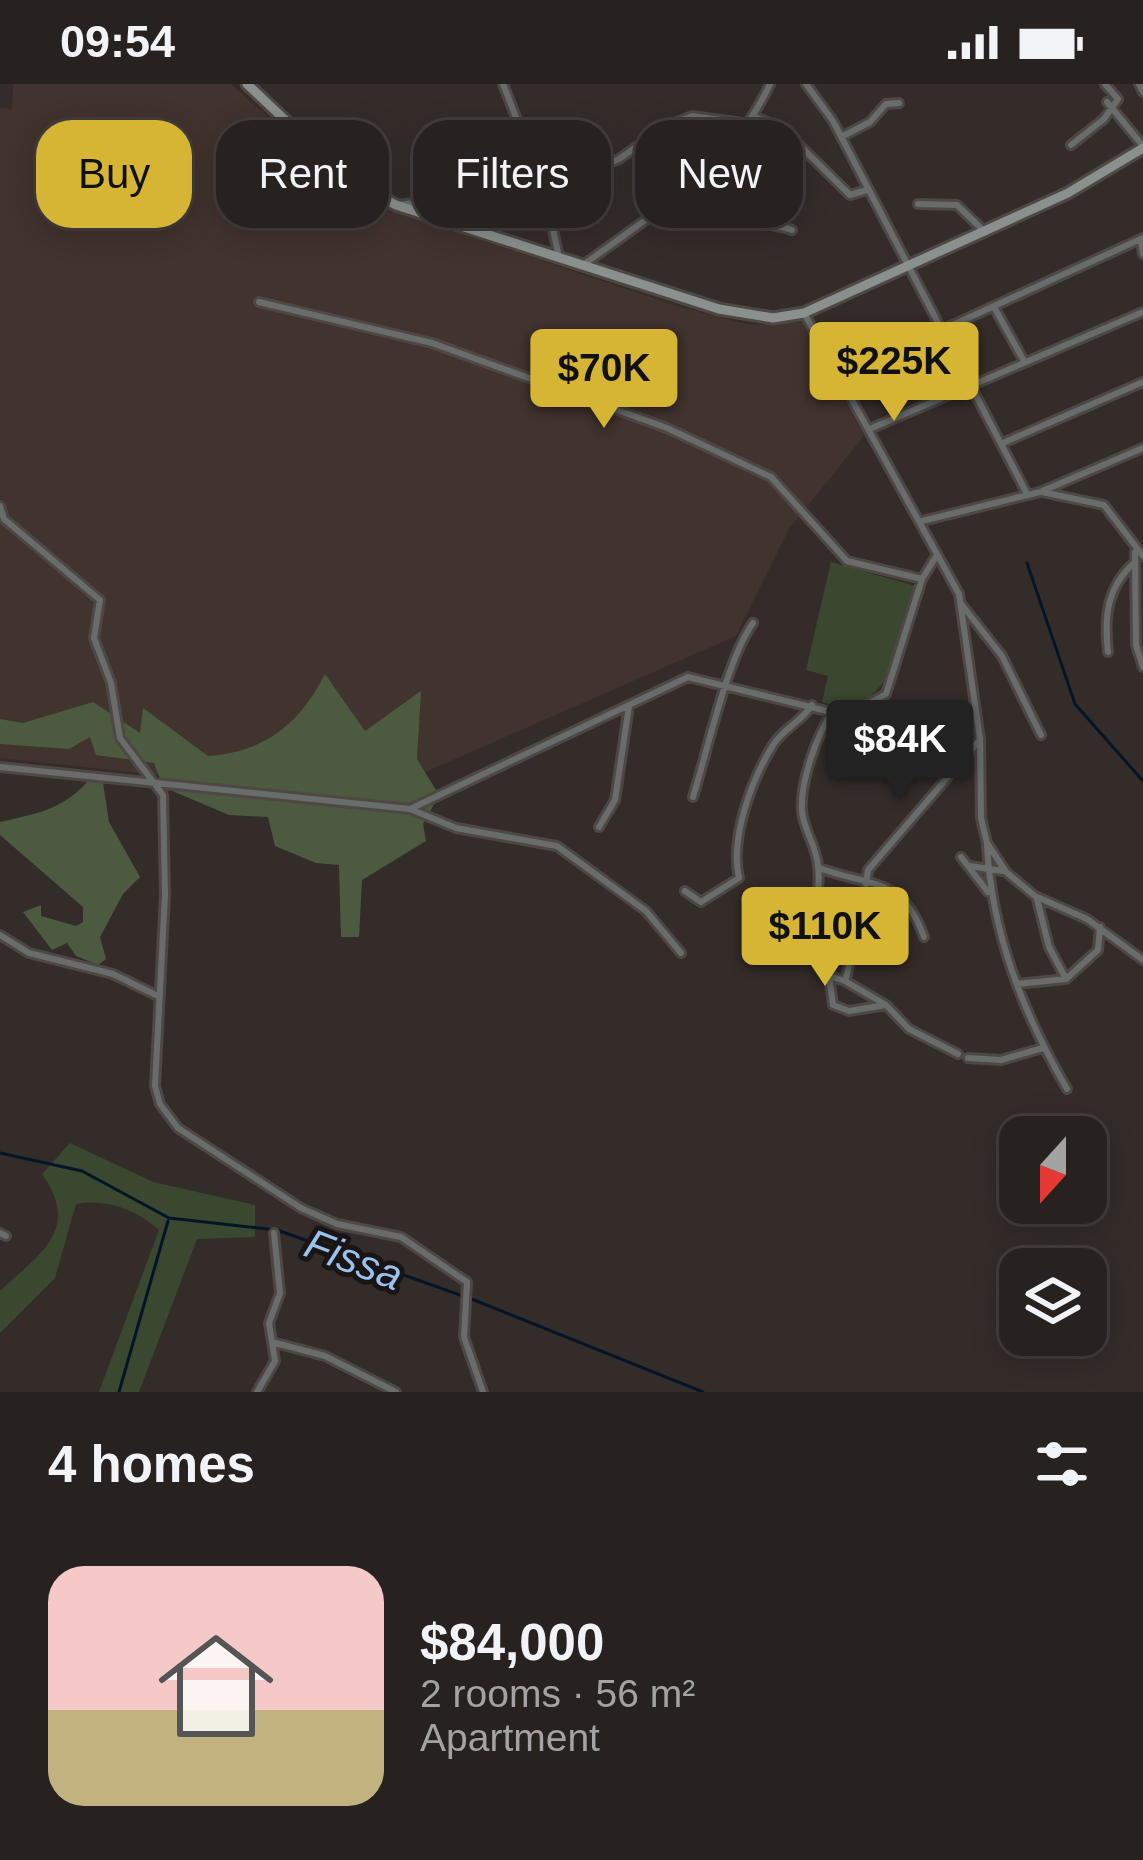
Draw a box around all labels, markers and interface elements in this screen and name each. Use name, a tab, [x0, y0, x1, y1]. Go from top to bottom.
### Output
text: 09:54	[60, 16, 175, 67]
chip: Buy	[36, 120, 192, 228]
chip: Rent	[216, 120, 389, 228]
chip: Filters	[413, 120, 611, 228]
chip: New	[635, 120, 803, 228]
pin: $225K	[810, 322, 978, 424]
pin: $70K	[533, 329, 675, 431]
text: $225K	[837, 339, 951, 382]
text: $70K	[557, 346, 651, 389]
pin: $84K	[829, 700, 971, 802]
text: $84K	[853, 717, 947, 760]
pin: $110K	[741, 887, 909, 989]
text: $110K	[769, 904, 881, 947]
north arrow	[999, 1116, 1107, 1224]
map controls	[999, 1116, 1107, 1356]
water label: Fissa	[299, 1220, 409, 1299]
button: layers	[999, 1248, 1107, 1356]
icon: filters	[1029, 1431, 1095, 1497]
text: 4 homes	[48, 1436, 255, 1493]
icon: home	[144, 1614, 288, 1758]
text: $84,000	[420, 1614, 604, 1671]
text: 2 rooms · 56 m²	[420, 1672, 695, 1715]
text: Apartment	[420, 1716, 600, 1759]

